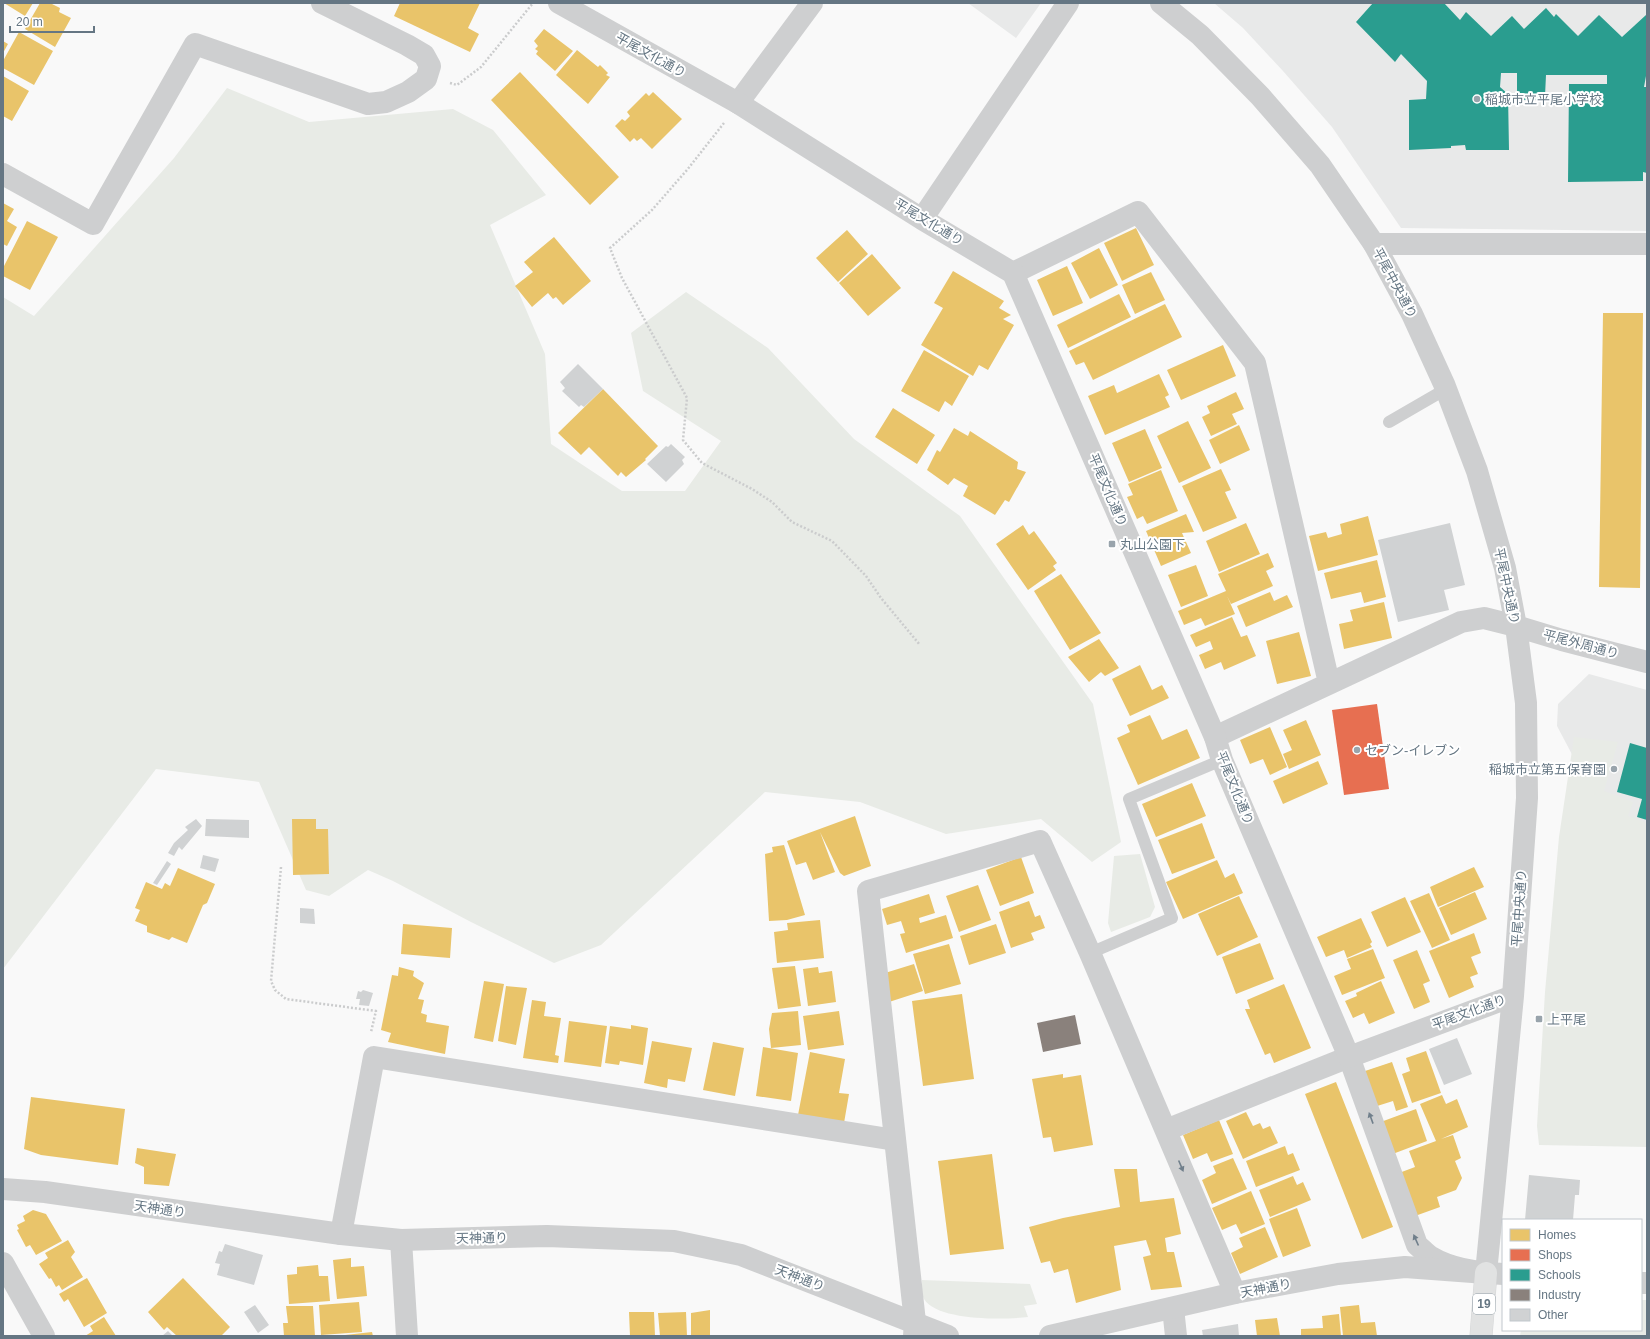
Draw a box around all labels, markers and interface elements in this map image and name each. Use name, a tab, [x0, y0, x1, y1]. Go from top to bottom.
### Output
scale bar	[10, 8, 94, 34]
text: 20 m	[16, 15, 43, 29]
street label: 平尾文化通り	[613, 30, 689, 80]
place label: 稲城市立平尾小学校	[1485, 92, 1602, 107]
marker: 稲城市立平尾小学校	[1472, 94, 1482, 104]
street label: 平尾文化通り	[892, 195, 966, 249]
street label: 平尾中央通り	[1370, 245, 1420, 321]
street label: 平尾文化通り	[1086, 451, 1130, 529]
place label: 丸山公園下	[1120, 537, 1185, 552]
marker: 丸山公園下	[1107, 539, 1117, 549]
street label: 平尾中央通り	[1492, 546, 1522, 626]
street label: 平尾外周通り	[1541, 627, 1621, 661]
place label: セブン-イレブン	[1365, 743, 1460, 758]
marker: セブン-イレブン	[1352, 745, 1362, 755]
street label: 平尾文化通り	[1213, 749, 1257, 827]
place label: 稲城市立第五保育園	[1489, 762, 1606, 777]
marker: 稲城市立第五保育園	[1609, 764, 1619, 774]
street label: 平尾中央通り	[1509, 869, 1529, 947]
street label: 平尾文化通り	[1430, 992, 1508, 1032]
place label: 上平尾	[1547, 1012, 1586, 1027]
marker: 上平尾	[1534, 1014, 1544, 1024]
one-way arrow	[1368, 1112, 1374, 1124]
one-way arrow	[1178, 1161, 1184, 1172]
street label: 天神通り	[133, 1198, 187, 1220]
legend	[1502, 1219, 1642, 1331]
text: Homes	[1538, 1228, 1576, 1242]
street label: 天神通り	[456, 1230, 508, 1246]
one-way arrow	[1413, 1234, 1419, 1246]
text: Shops	[1538, 1248, 1572, 1262]
street label: 天神通り	[773, 1262, 827, 1294]
text: Schools	[1538, 1268, 1581, 1282]
street label: 天神通り	[1239, 1276, 1293, 1300]
text: Industry	[1538, 1288, 1581, 1302]
road number: 19	[1473, 1294, 1495, 1314]
text: Other	[1538, 1308, 1568, 1322]

